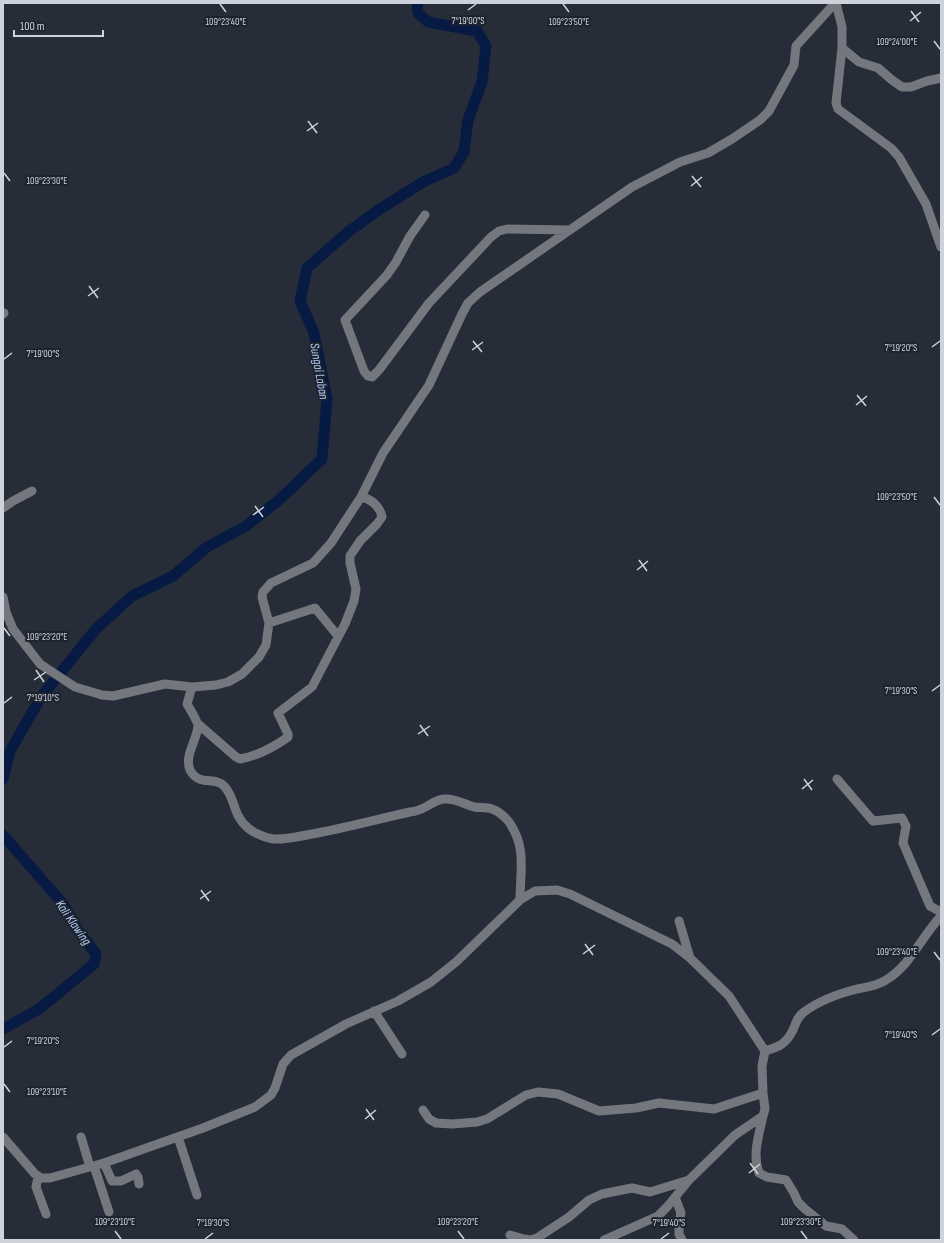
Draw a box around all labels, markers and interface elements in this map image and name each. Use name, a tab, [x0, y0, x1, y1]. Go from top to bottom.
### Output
scale bar	[14, 12, 103, 38]
text: 7°19'00"S	[452, 15, 484, 27]
text: 109°23'40"E	[206, 16, 246, 28]
text: 109°23'50"E	[549, 16, 589, 28]
text: 100 m	[20, 19, 45, 34]
text: 109°24'00"E	[876, 36, 918, 48]
text: 109°23'30"E	[27, 175, 67, 187]
water label: Sungai Laban	[306, 342, 332, 401]
text: 7°19'20"S	[885, 342, 917, 354]
text: 7°19'00"S	[27, 348, 59, 360]
text: 109°23'50"E	[877, 491, 917, 503]
text: 109°23'20"E	[27, 631, 67, 643]
text: 7°19'30"S	[885, 685, 917, 697]
text: 7°19'10"S	[27, 692, 59, 704]
water label: Kali Klawing	[52, 897, 95, 949]
text: 109°23'40"E	[877, 946, 917, 958]
text: 7°19'40"S	[885, 1029, 917, 1041]
text: 7°19'20"S	[27, 1035, 59, 1047]
text: 109°23'10"E	[27, 1086, 67, 1098]
text: 109°23'10"E	[95, 1216, 135, 1228]
text: 109°23'20"E	[438, 1216, 478, 1228]
text: 109°23'30"E	[781, 1216, 821, 1228]
text: 7°19'30"S	[197, 1217, 229, 1229]
text: 7°19'40"S	[653, 1217, 685, 1229]

